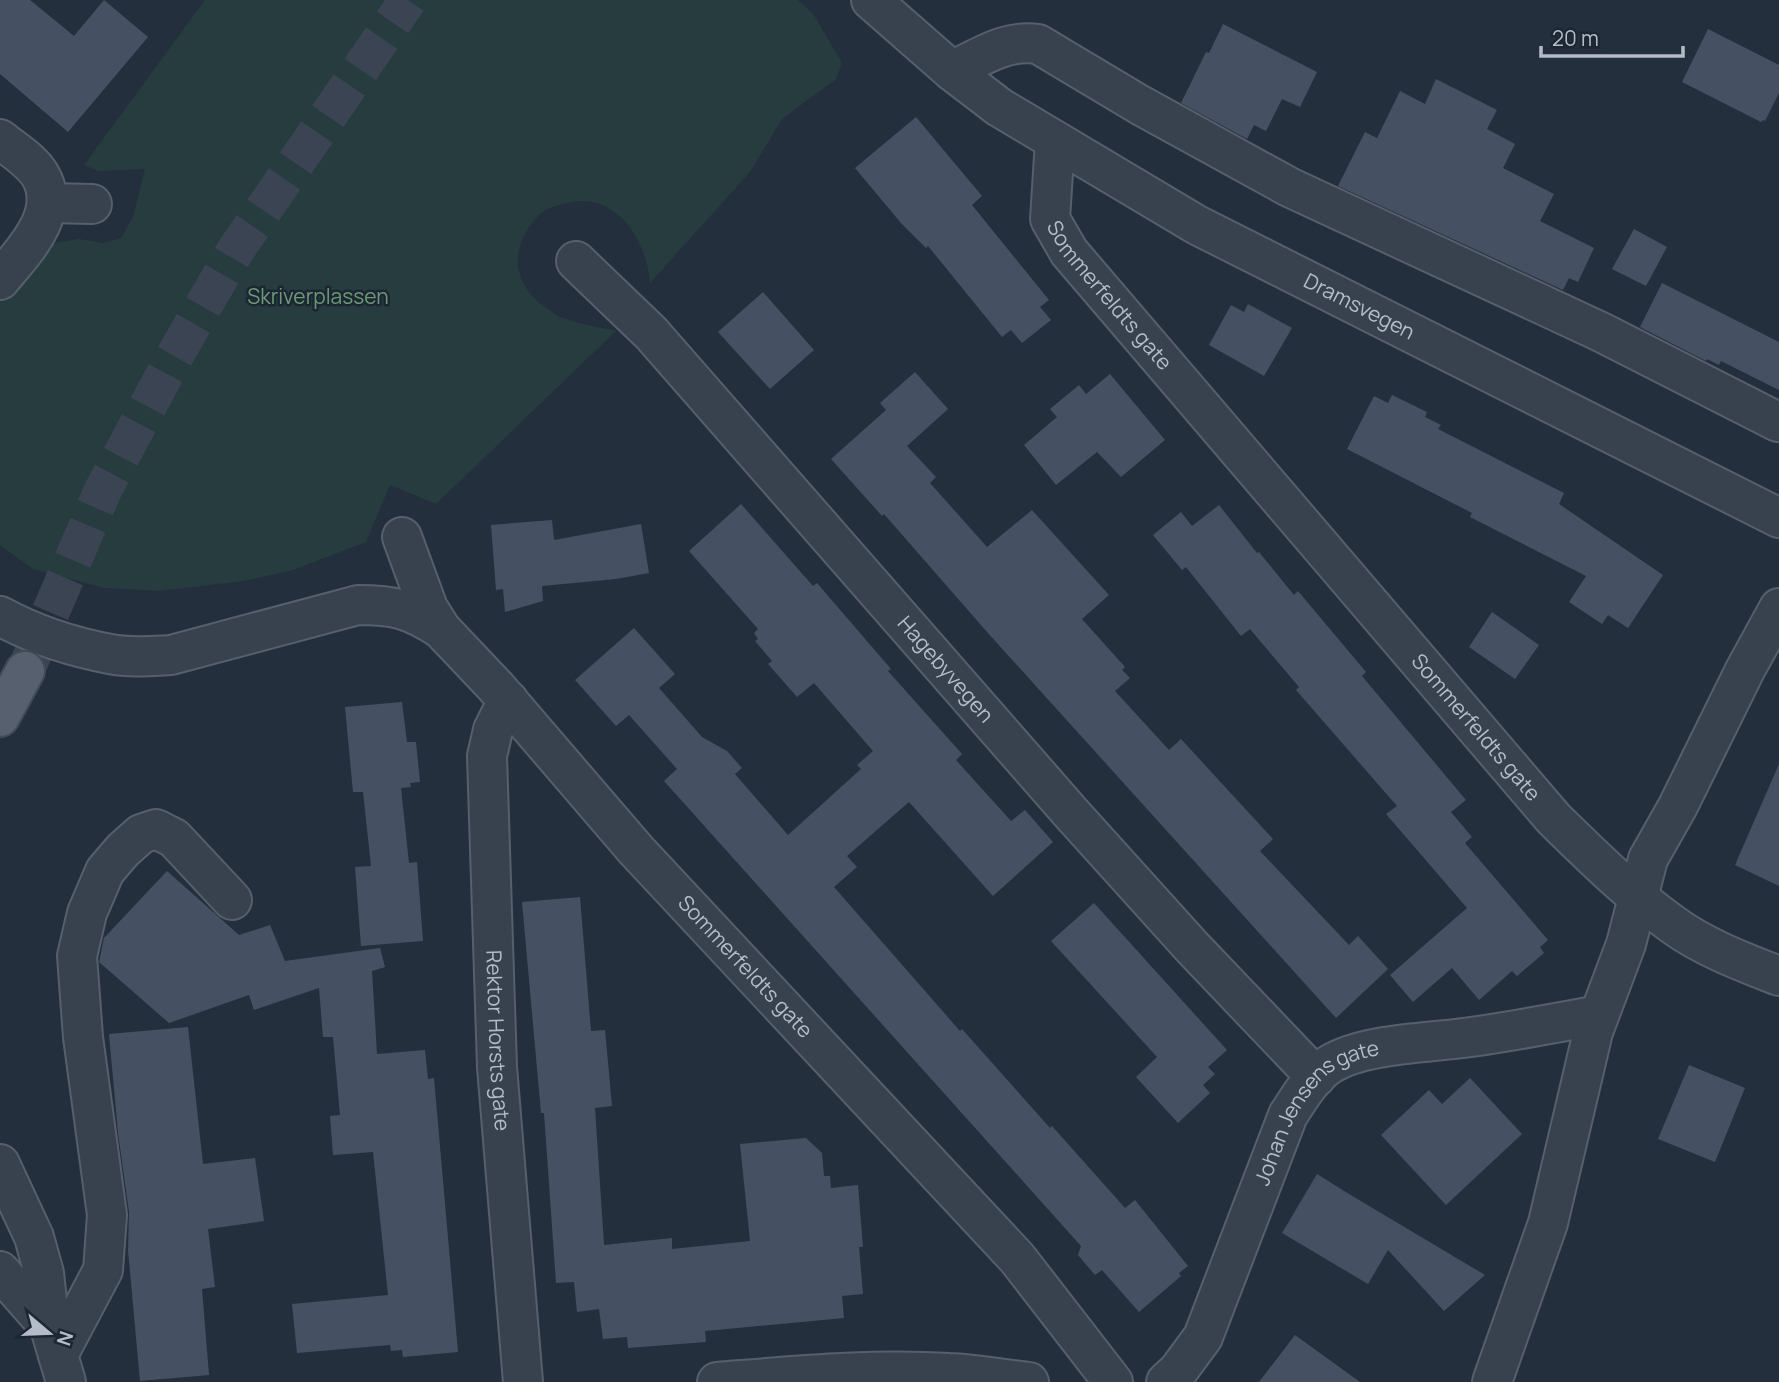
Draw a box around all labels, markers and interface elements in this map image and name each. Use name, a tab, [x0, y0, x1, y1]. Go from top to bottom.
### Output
scale bar	[1541, 14, 1683, 58]
text: 20 m	[1552, 24, 1599, 52]
street label: Sommerfeldts gate	[1041, 215, 1179, 376]
street label: Dramsvegen	[1299, 266, 1420, 345]
park label: Skriverplassen	[247, 282, 389, 310]
street label: Hagebyvegen	[892, 609, 1000, 728]
street label: Sommerfeldts gate	[1406, 647, 1547, 806]
street label: Sommerfeldts gate	[672, 889, 819, 1044]
street label: Rektor Horsts gate	[480, 950, 517, 1132]
street label: Johan Jensens gate	[1247, 1033, 1381, 1189]
north arrow	[14, 1298, 84, 1368]
text: N	[51, 1328, 80, 1349]

